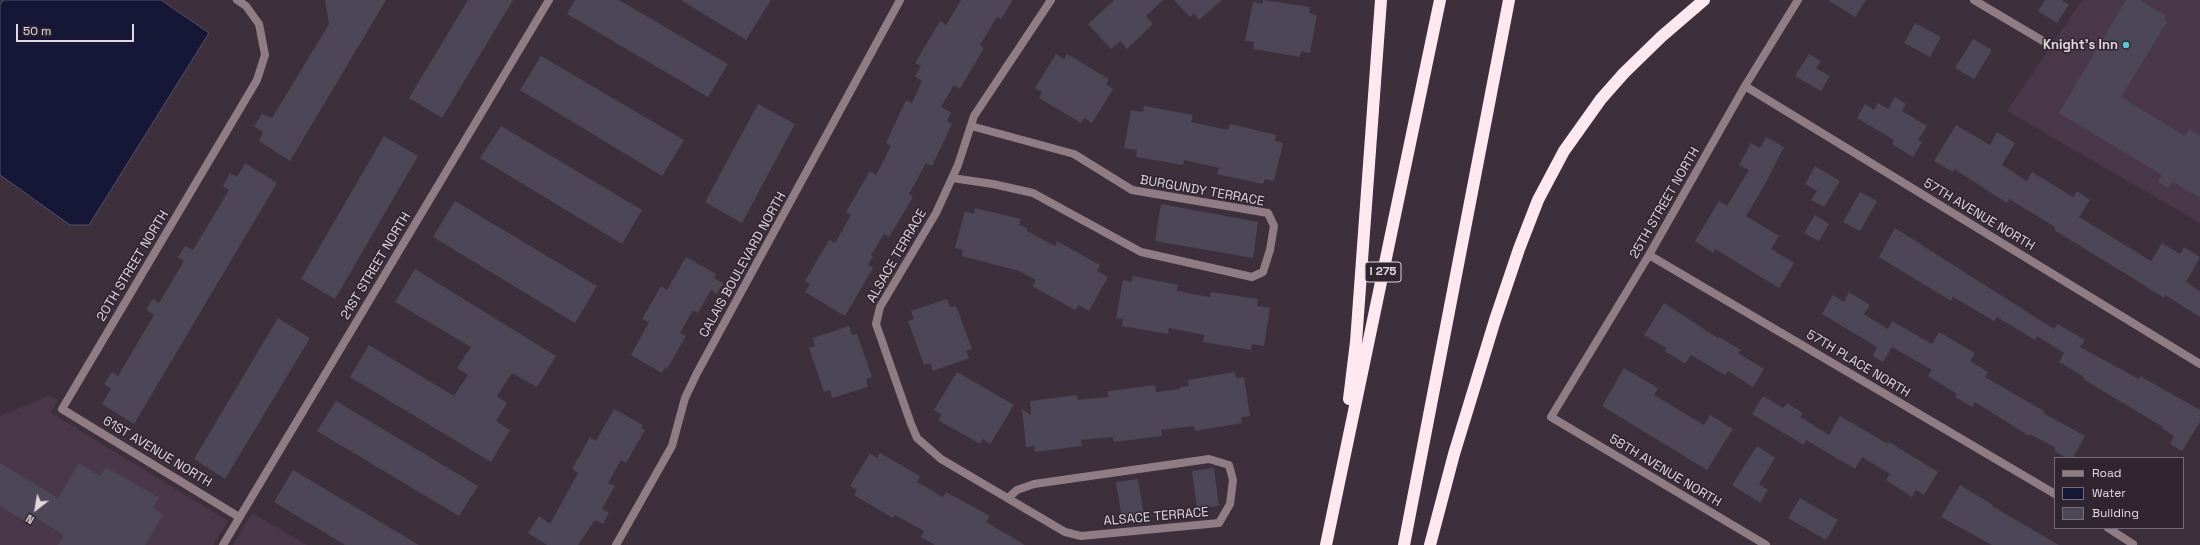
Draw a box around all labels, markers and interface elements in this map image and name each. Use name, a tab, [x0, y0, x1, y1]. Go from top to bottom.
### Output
scale bar	[18, 16, 136, 42]
text: 50 m	[23, 23, 51, 39]
place label: Knight's Inn	[2043, 37, 2118, 53]
marker: Knight's Inn	[2121, 40, 2131, 50]
street label: 25TH STREET NORTH	[1627, 145, 1703, 261]
street label: BURGUNDY TERRACE	[1139, 172, 1265, 210]
street label: 57TH AVENUE NORTH	[1921, 176, 2037, 254]
street label: CALAIS BOULEVARD NORTH	[696, 190, 790, 340]
street label: ALSACE TERRACE	[864, 206, 930, 306]
street label: 20TH STREET NORTH	[94, 208, 172, 324]
street label: 21ST STREET NORTH	[338, 209, 414, 323]
road number: I 275	[1365, 262, 1401, 282]
street label: 57TH PLACE NORTH	[1803, 327, 1913, 401]
street label: 61ST AVENUE NORTH	[100, 413, 214, 491]
street label: 58TH AVENUE NORTH	[1606, 431, 1724, 511]
legend	[2054, 457, 2184, 529]
text: Road	[2092, 465, 2121, 481]
text: Water	[2092, 485, 2126, 501]
north arrow	[16, 489, 56, 529]
street label: ALSACE TERRACE	[1103, 505, 1209, 529]
text: Building	[2092, 505, 2139, 521]
text: N	[23, 511, 37, 527]

